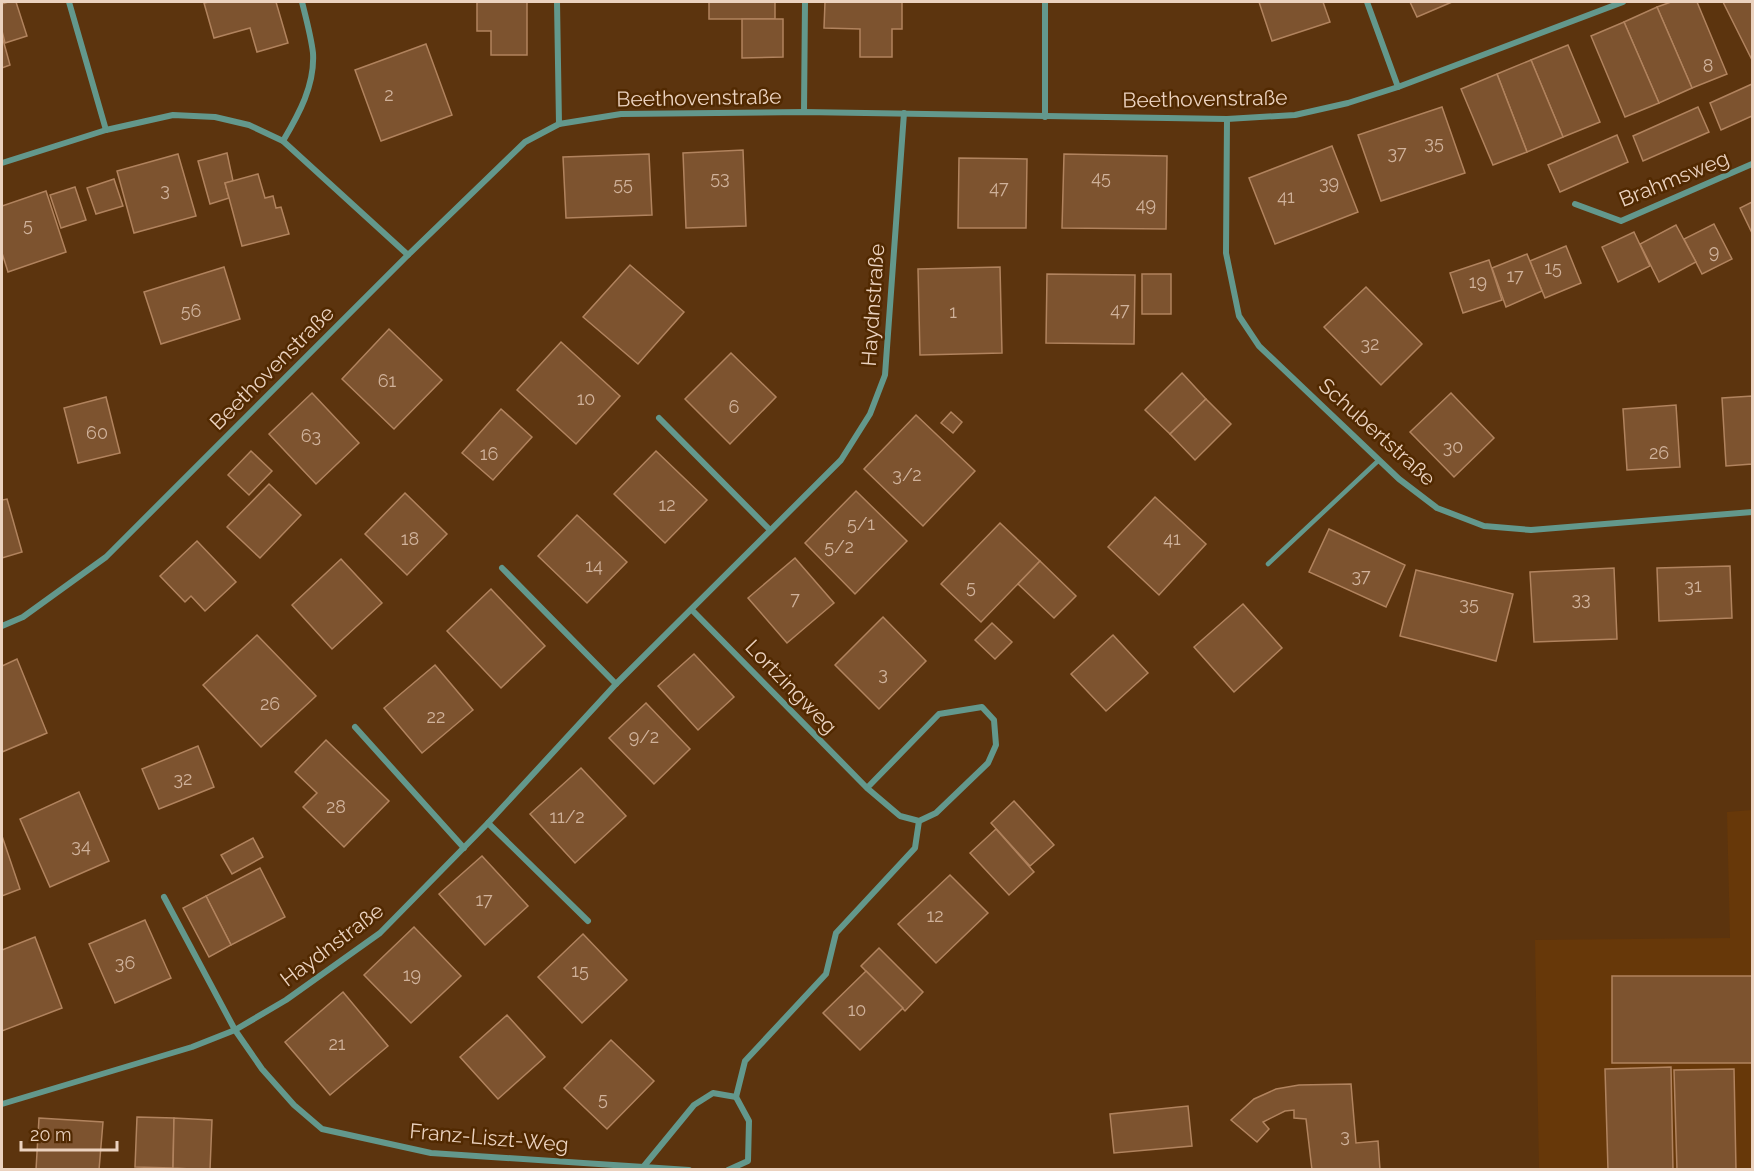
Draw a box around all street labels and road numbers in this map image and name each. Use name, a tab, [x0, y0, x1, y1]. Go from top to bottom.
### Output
street label: Beethovenstraße	[616, 84, 782, 111]
street label: Beethovenstraße	[1122, 85, 1288, 112]
street label: Brahmsweg	[1615, 145, 1732, 212]
street label: Haydnstraße	[856, 243, 889, 367]
street label: Beethovenstraße	[204, 300, 339, 435]
street label: Schubertstraße	[1314, 373, 1441, 491]
street label: Lortzingweg	[740, 634, 842, 739]
street label: Haydnstraße	[275, 898, 388, 991]
street label: Franz-Liszt-Weg	[408, 1118, 570, 1157]

